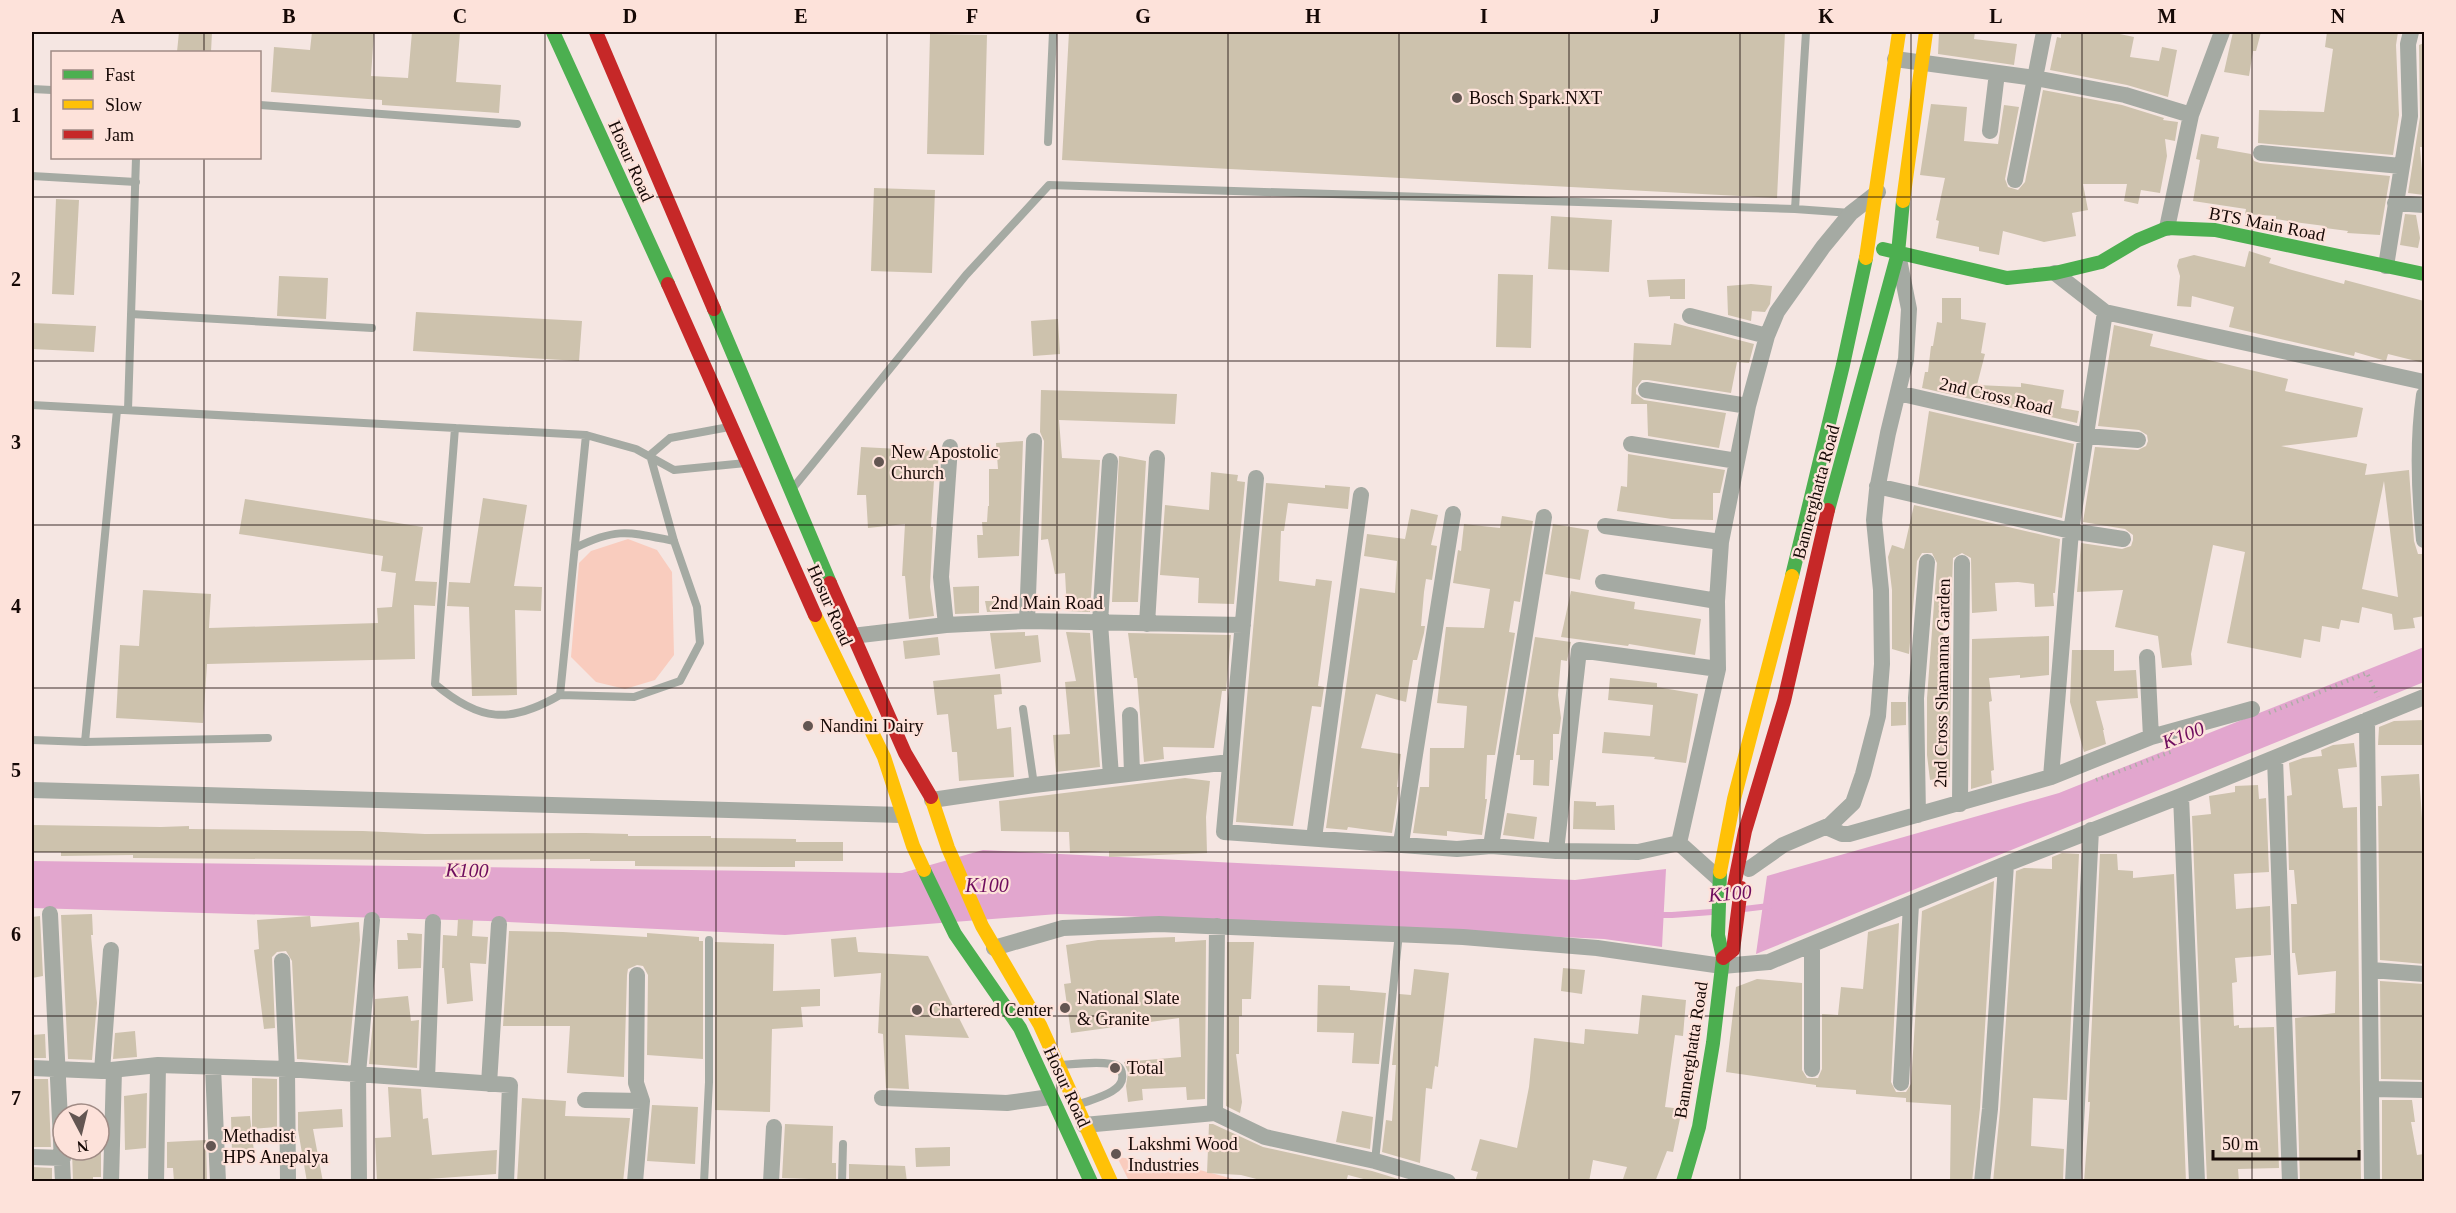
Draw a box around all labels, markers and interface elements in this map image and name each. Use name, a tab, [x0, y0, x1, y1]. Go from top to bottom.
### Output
text: A	[111, 5, 126, 27]
text: B	[282, 5, 296, 27]
text: C	[453, 5, 467, 27]
text: D	[623, 5, 637, 27]
text: E	[794, 5, 808, 27]
text: F	[966, 5, 978, 27]
text: G	[1135, 5, 1151, 27]
text: H	[1305, 5, 1321, 27]
text: I	[1480, 5, 1488, 27]
text: J	[1650, 5, 1660, 27]
text: K	[1818, 5, 1834, 27]
text: L	[1989, 5, 2003, 27]
text: M	[2158, 5, 2177, 27]
text: N	[2331, 5, 2346, 27]
legend	[51, 51, 261, 159]
text: Fast	[105, 65, 135, 85]
place label: Bosch Spark.NXT	[1469, 88, 1602, 108]
marker: Bosch Spark.NXT	[1450, 91, 1464, 105]
text: Slow	[105, 95, 142, 115]
text: 1	[11, 104, 21, 126]
street label: Hosur Road	[604, 117, 658, 205]
text: Jam	[105, 125, 134, 145]
street label: BTS Main Road	[2207, 203, 2327, 245]
text: 2	[11, 268, 21, 290]
street label: 2nd Cross Road	[1938, 373, 2054, 419]
street label: Bannerghatta Road	[1788, 423, 1844, 561]
text: 3	[11, 431, 21, 453]
place label: New Apostolic Church	[891, 442, 999, 483]
marker: New Apostolic Church	[872, 455, 886, 469]
street label: Hosur Road	[803, 561, 857, 649]
street label: 2nd Cross Shamanna Garden	[1930, 578, 1954, 788]
street label: 2nd Main Road	[991, 593, 1103, 613]
text: 4	[11, 595, 21, 617]
place label: Nandini Dairy	[820, 716, 923, 736]
water label: K100	[2158, 717, 2207, 753]
marker: Nandini Dairy	[801, 719, 815, 733]
text: 5	[11, 759, 21, 781]
water label: K100	[444, 859, 489, 881]
water label: K100	[964, 874, 1009, 896]
water label: K100	[1706, 880, 1753, 906]
text: 6	[11, 923, 21, 945]
street label: Bannerghatta Road	[1670, 980, 1712, 1120]
place label: National Slate & Granite	[1077, 988, 1179, 1029]
place label: Chartered Center	[929, 1000, 1052, 1020]
marker: National Slate & Granite	[1058, 1001, 1072, 1015]
marker: Chartered Center	[910, 1003, 924, 1017]
street label: Hosur Road	[1040, 1044, 1094, 1130]
place label: Total	[1127, 1058, 1164, 1078]
marker: Total	[1108, 1061, 1122, 1075]
text: 7	[11, 1087, 21, 1109]
north arrow	[51, 1102, 111, 1162]
scale bar	[2213, 1123, 2358, 1161]
place label: Methadist HPS Anepalya	[223, 1126, 329, 1167]
place label: Lakshmi Wood Industries	[1128, 1134, 1238, 1175]
text: 50 m	[2222, 1134, 2259, 1154]
text: N	[76, 1137, 90, 1156]
marker: Methadist HPS Anepalya	[204, 1139, 218, 1153]
marker: Lakshmi Wood Industries	[1109, 1147, 1123, 1161]

